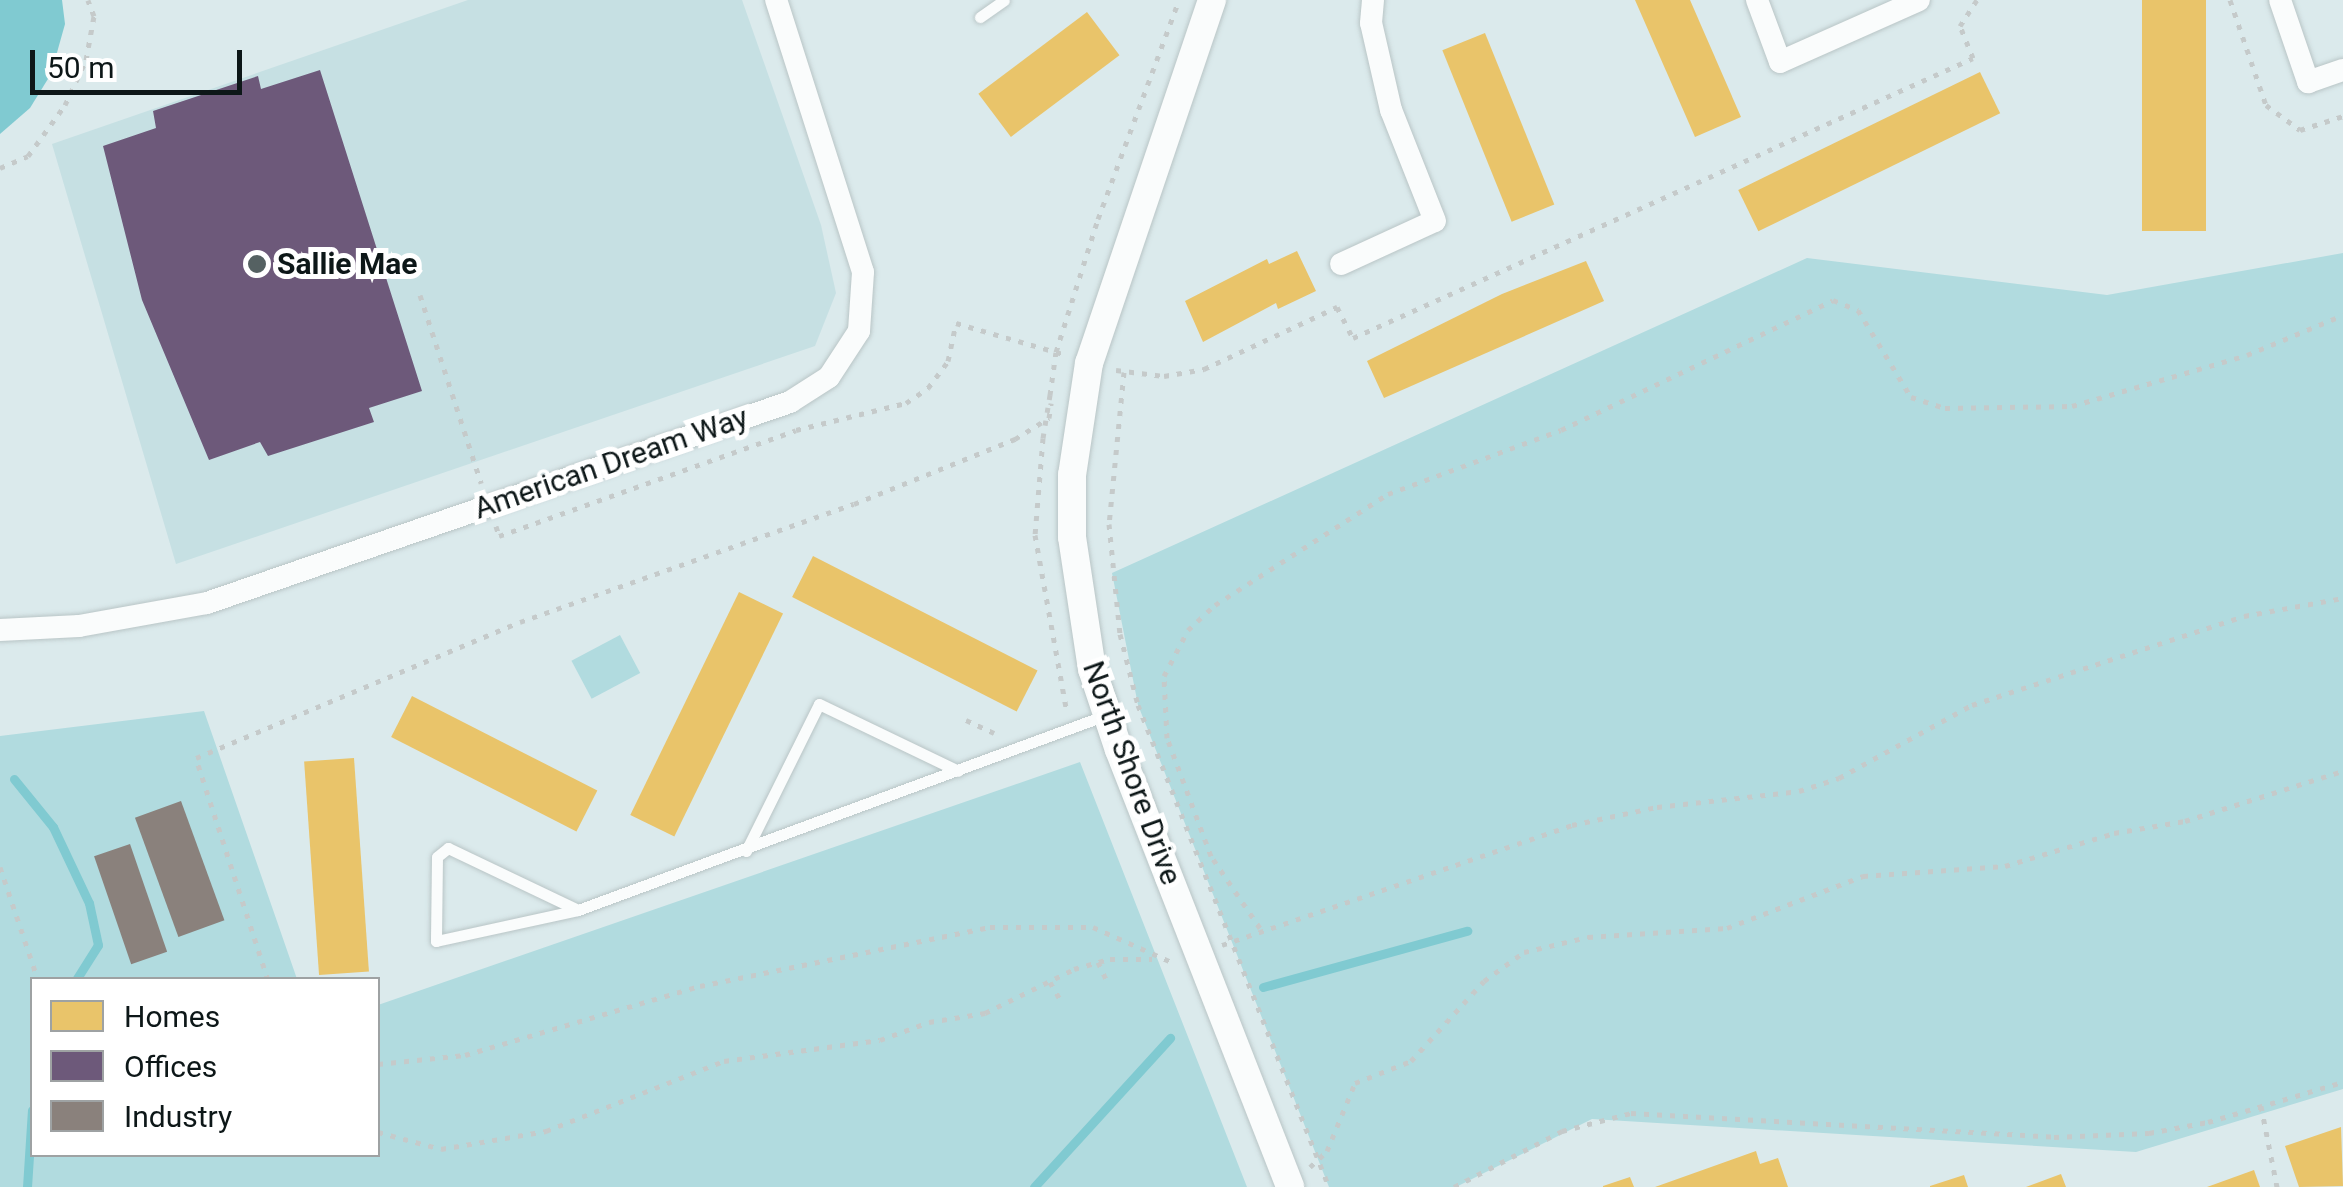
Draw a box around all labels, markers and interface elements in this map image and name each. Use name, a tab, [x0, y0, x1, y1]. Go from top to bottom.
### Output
scale bar	[35, 30, 248, 92]
text: 50 m	[47, 50, 114, 85]
place label: Sallie Mae	[277, 246, 418, 282]
marker: Sallie Mae	[246, 253, 268, 275]
street label: American Dream Way	[469, 399, 753, 527]
street label: North Shore Drive	[1075, 656, 1189, 890]
legend	[30, 977, 380, 1157]
text: Homes	[124, 999, 220, 1034]
text: Offices	[124, 1049, 217, 1084]
text: Industry	[124, 1099, 232, 1134]

